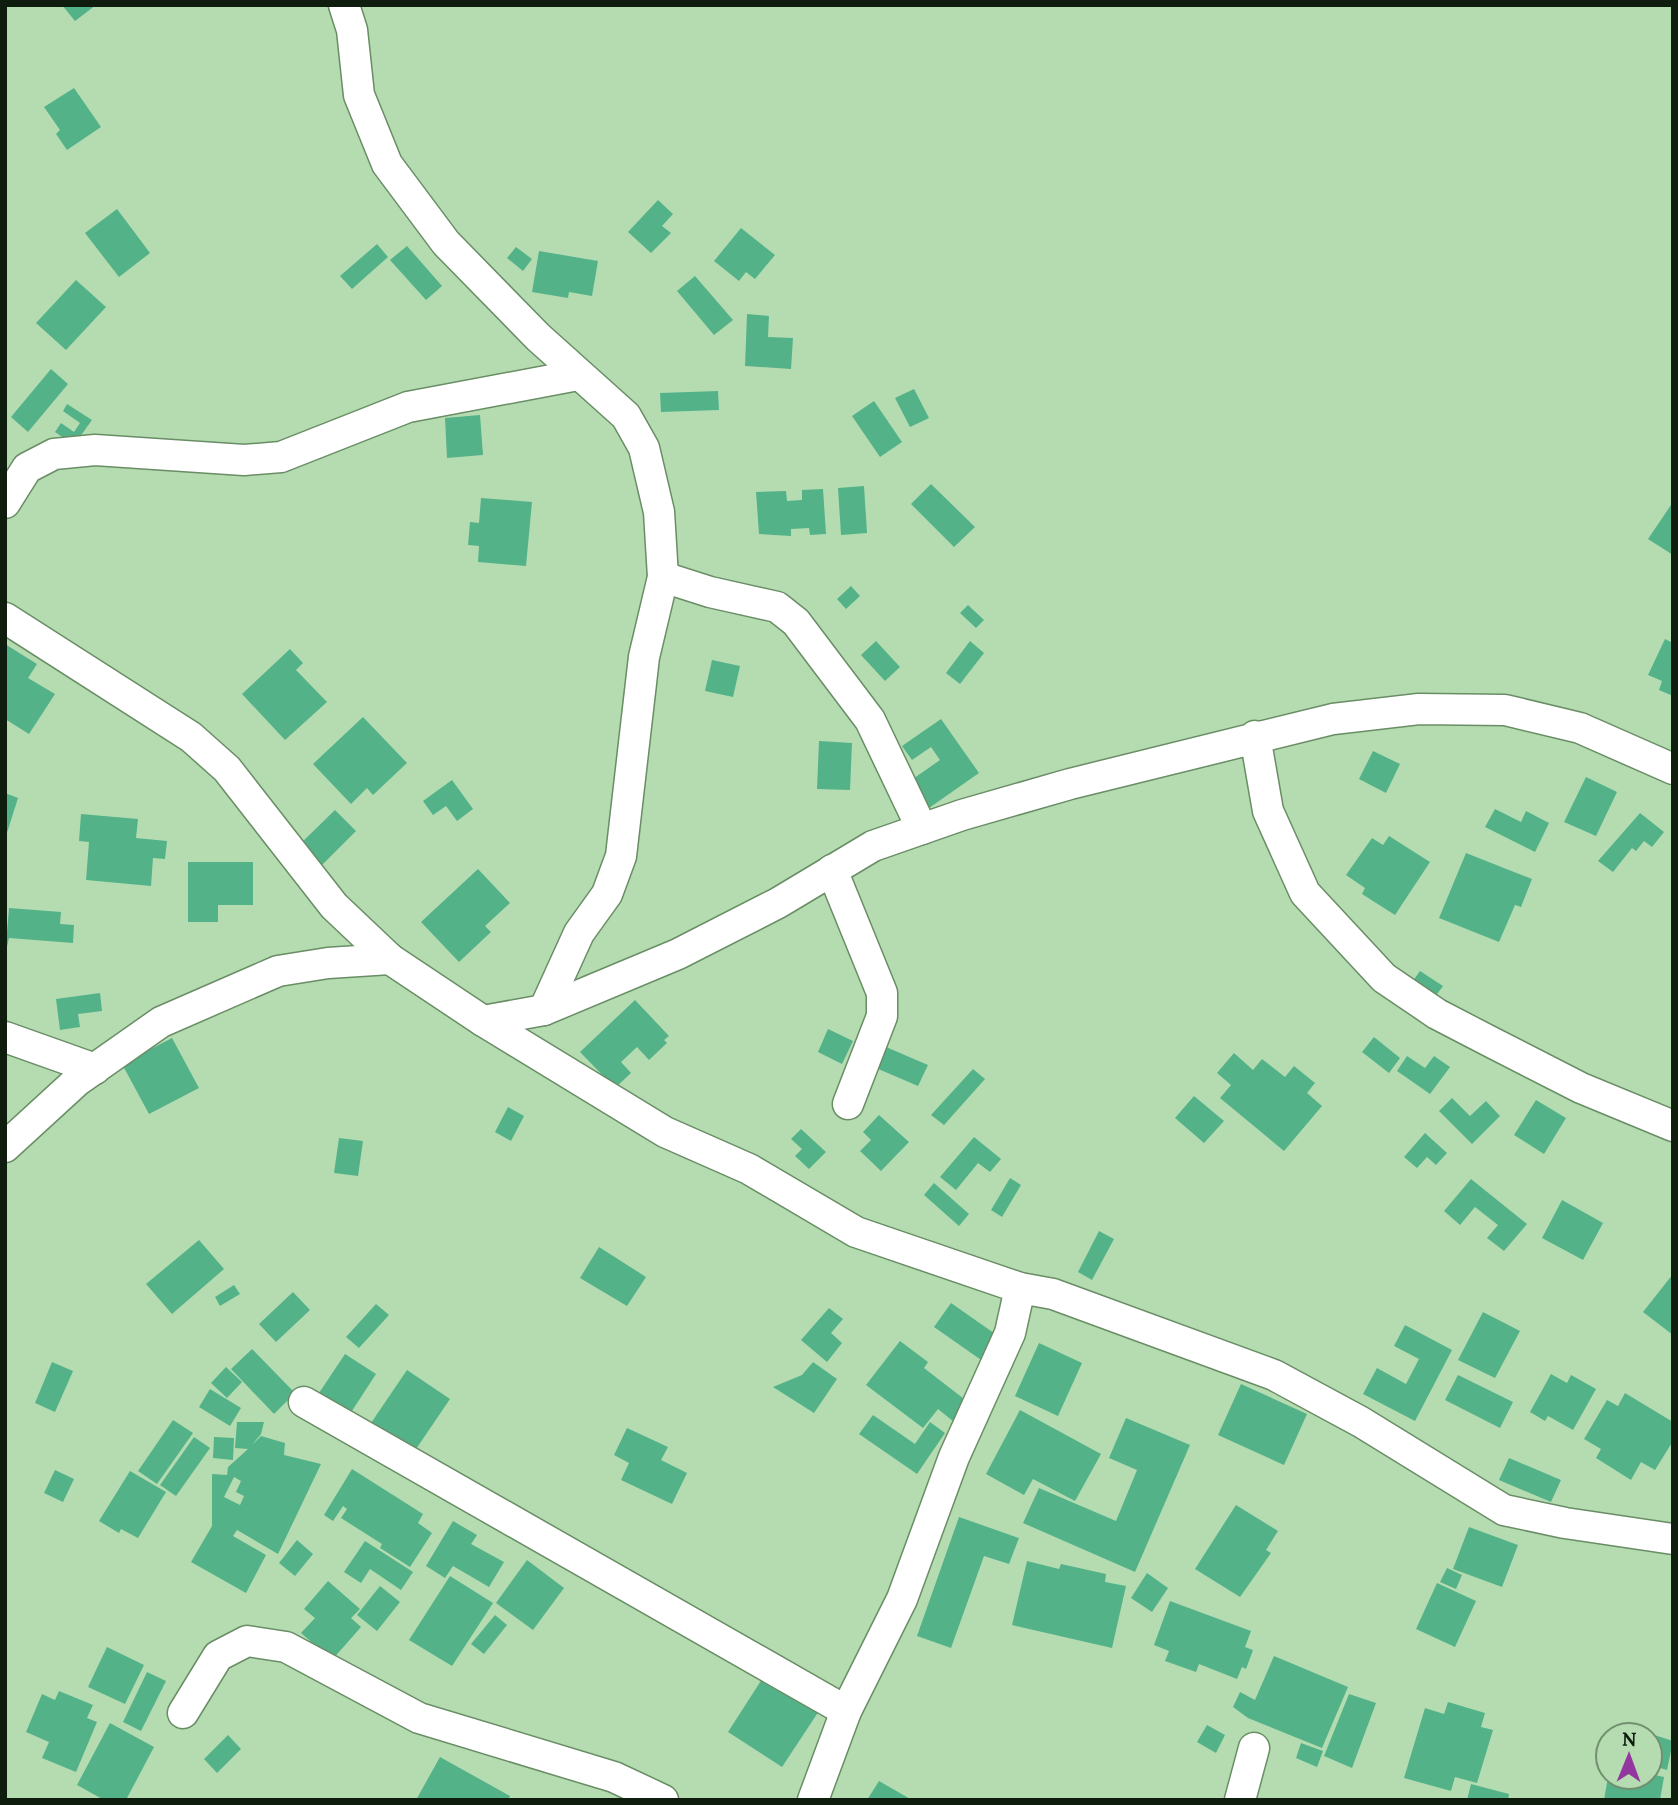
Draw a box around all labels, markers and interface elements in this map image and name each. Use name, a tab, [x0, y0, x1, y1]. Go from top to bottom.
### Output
north arrow	[1594, 1721, 1664, 1791]
text: N	[1622, 1727, 1637, 1751]

